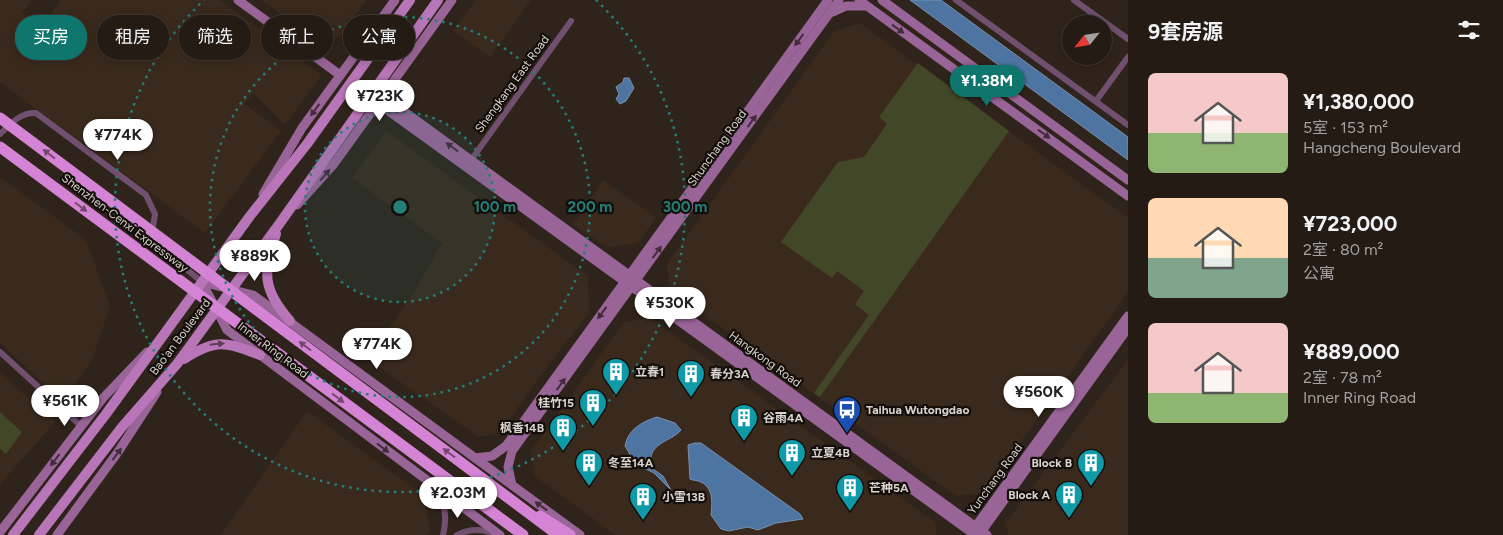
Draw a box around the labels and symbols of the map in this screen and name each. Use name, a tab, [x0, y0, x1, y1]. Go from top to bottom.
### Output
north arrow	[1062, 15, 1112, 65]
one-way arrow	[891, 24, 905, 34]
street label: Shengkang East Road	[472, 33, 552, 135]
one-way arrow	[794, 33, 804, 46]
pin: ¥1.38M	[946, 64, 1028, 107]
pin: ¥723K	[345, 80, 415, 122]
one-way arrow	[310, 104, 320, 117]
street label: Shunchang Road	[685, 107, 749, 189]
one-way arrow	[747, 114, 757, 127]
pin: ¥774K	[83, 119, 153, 161]
one-way arrow	[1037, 129, 1050, 140]
one-way arrow	[445, 142, 459, 152]
one-way arrow	[42, 149, 56, 159]
one-way arrow	[319, 169, 331, 181]
street label: Shenzhen-Cenxi Expressway	[59, 171, 192, 276]
centre of rings	[391, 198, 409, 216]
text: 100 m	[474, 198, 516, 216]
text: 200 m	[568, 198, 612, 216]
text: 300 m	[663, 198, 707, 216]
one-way arrow	[74, 202, 88, 212]
pin: ¥889K	[220, 240, 290, 282]
one-way arrow	[652, 245, 662, 259]
pin: ¥530K	[635, 286, 705, 329]
street label: Bao'an Boulevard	[147, 296, 213, 378]
one-way arrow	[597, 307, 607, 320]
street label: Inner Ring Road	[235, 319, 311, 381]
pin: ¥774K	[342, 328, 412, 370]
street label: Hangkong Road	[726, 328, 804, 390]
one-way arrow	[209, 340, 225, 348]
one-way arrow	[299, 340, 312, 351]
building icon: 立春1	[601, 357, 631, 396]
building icon: 春分3A	[676, 359, 706, 398]
place label: 立春1	[635, 365, 664, 379]
place label: 春分3A	[710, 367, 750, 381]
pin: ¥560K	[1004, 376, 1074, 418]
one-way arrow	[556, 378, 567, 391]
pin: ¥561K	[30, 384, 100, 427]
building icon: 桂竹15	[578, 388, 608, 427]
one-way arrow	[331, 393, 345, 403]
bus stop icon: Taihua Wutongdao	[832, 395, 862, 434]
place label: 桂竹15	[538, 396, 574, 410]
building icon: 谷雨4A	[729, 403, 759, 442]
place label: Taihua Wutongdao	[866, 403, 969, 417]
place label: 谷雨4A	[763, 411, 804, 425]
building icon: 枫香14B	[548, 413, 578, 452]
place label: 枫香14B	[500, 421, 544, 435]
building icon: 立夏4B	[777, 438, 807, 477]
street label: Yunchang Road	[965, 441, 1025, 517]
one-way arrow	[376, 442, 389, 453]
place label: 立夏4B	[811, 446, 850, 460]
one-way arrow	[112, 447, 122, 461]
one-way arrow	[442, 448, 456, 458]
building icon: 冬至14A	[574, 448, 604, 487]
building icon: Block B	[1076, 448, 1106, 487]
one-way arrow	[50, 453, 61, 466]
place label: 冬至14A	[608, 456, 654, 470]
place label: Block B	[1032, 456, 1072, 470]
building icon: 芒种5A	[835, 473, 865, 512]
pin: ¥2.03M	[417, 476, 499, 519]
building icon: Block A	[1054, 480, 1084, 519]
place label: 芒种5A	[869, 481, 909, 495]
building icon: 小雪13B	[628, 482, 658, 521]
place label: Block A	[1008, 488, 1050, 502]
place label: 小雪13B	[662, 490, 705, 504]
one-way arrow	[534, 501, 548, 511]

